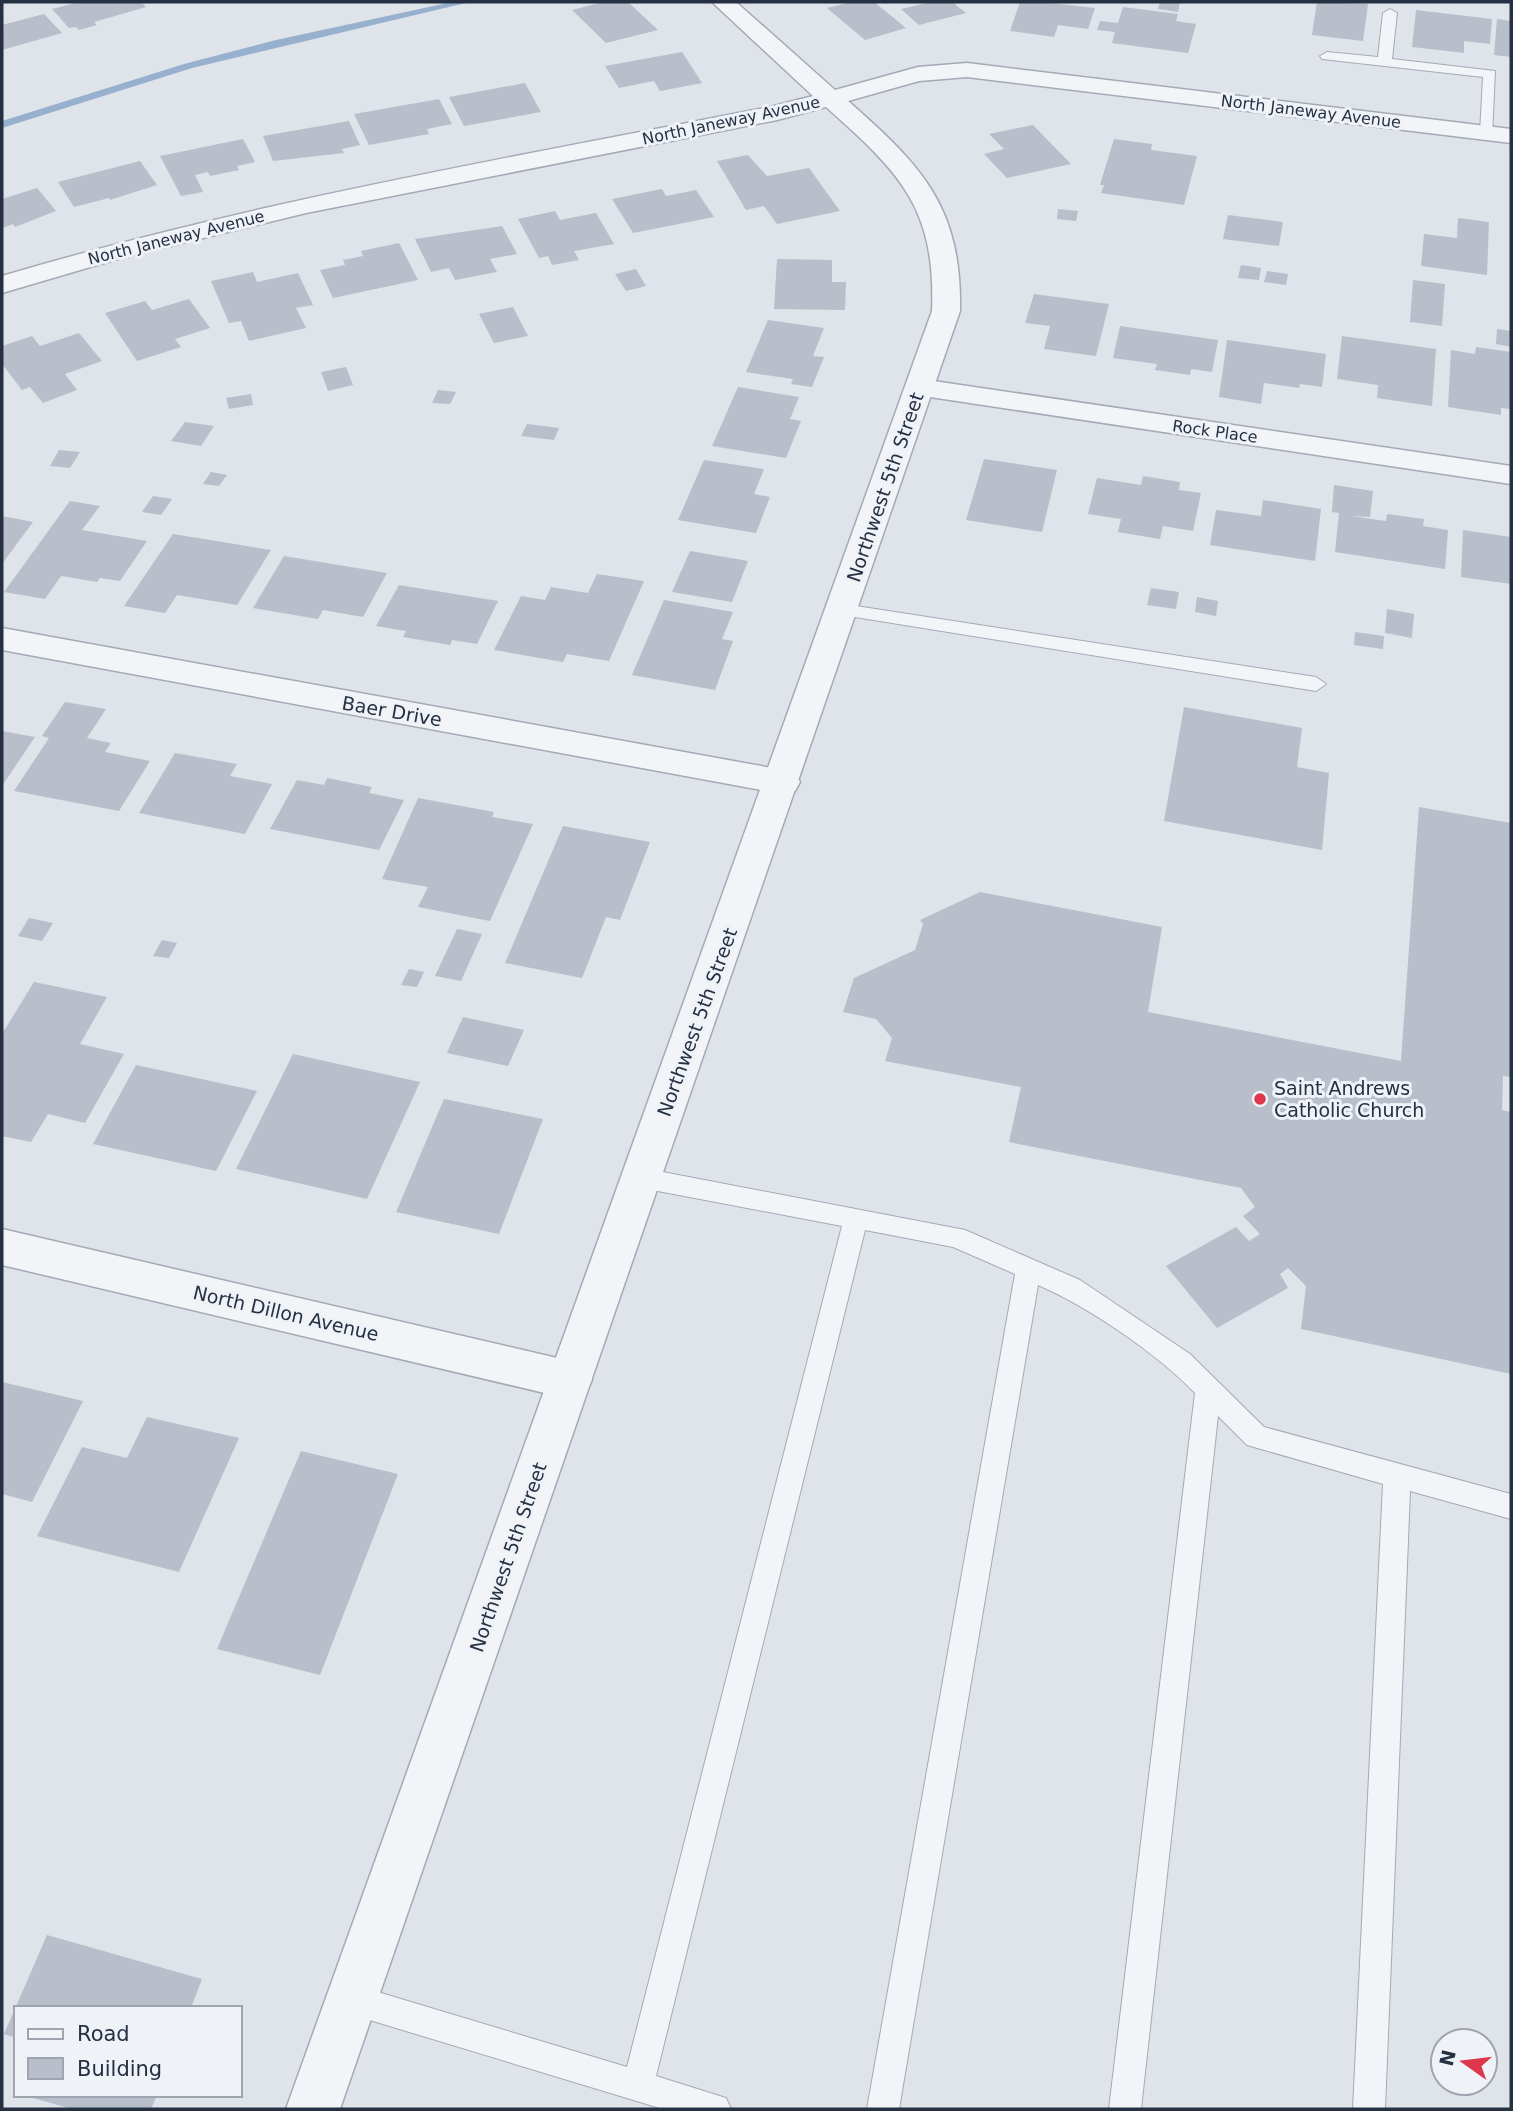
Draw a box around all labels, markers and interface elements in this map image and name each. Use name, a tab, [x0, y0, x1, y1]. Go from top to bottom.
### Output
street label: North Janeway Avenue	[1220, 91, 1402, 132]
street label: North Janeway Avenue	[640, 92, 822, 149]
street label: North Janeway Avenue	[86, 206, 266, 269]
street label: Northwest 5th Street	[842, 389, 928, 585]
street label: Rock Place	[1171, 416, 1259, 447]
street label: Baer Drive	[340, 691, 444, 731]
street label: Northwest 5th Street	[653, 925, 741, 1119]
place label: Saint Andrews Catholic Church	[1274, 1077, 1424, 1121]
marker: Saint Andrews Catholic Church	[1252, 1091, 1268, 1107]
street label: North Dillon Avenue	[191, 1281, 381, 1345]
street label: Northwest 5th Street	[465, 1459, 551, 1655]
legend	[14, 2006, 242, 2097]
text: Road	[77, 2022, 130, 2046]
north arrow	[1429, 2027, 1499, 2097]
text: N	[1435, 2048, 1460, 2068]
text: Building	[77, 2057, 162, 2081]

